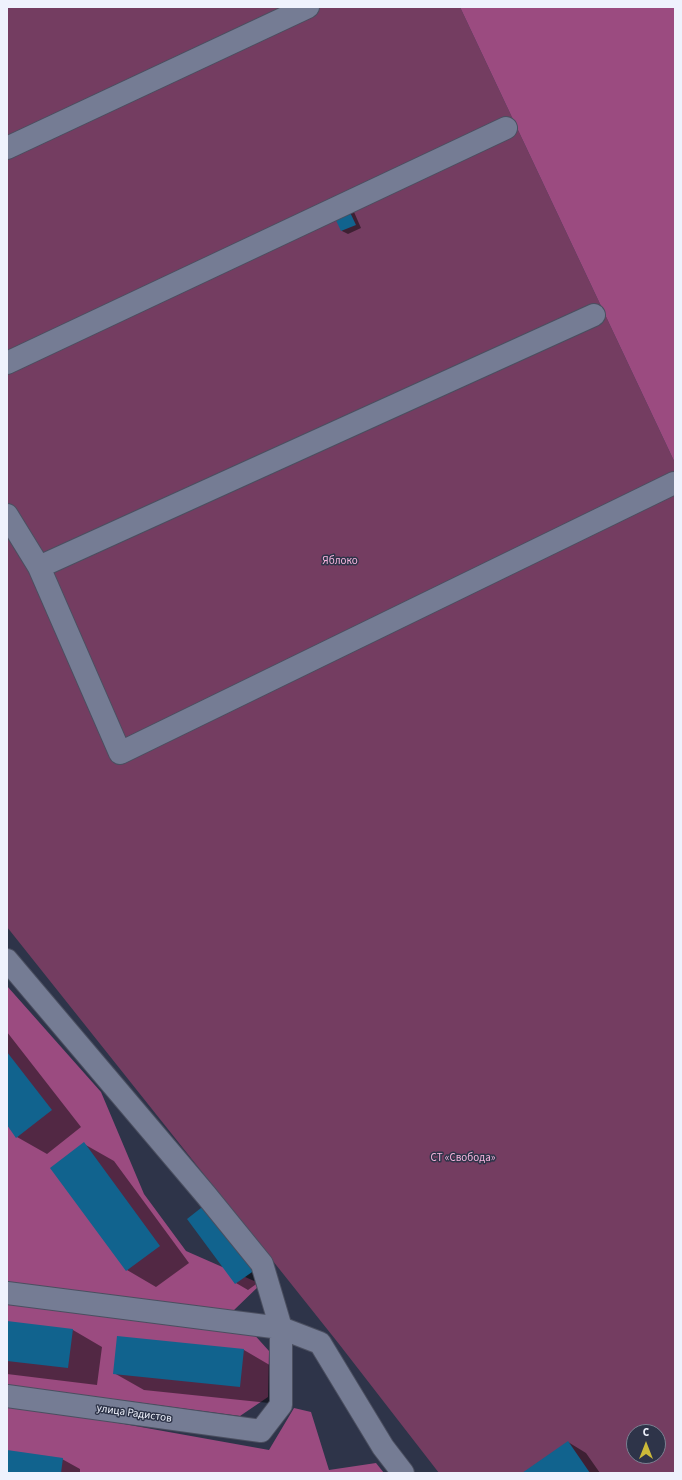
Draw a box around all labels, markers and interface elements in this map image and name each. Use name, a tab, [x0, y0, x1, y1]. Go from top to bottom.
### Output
park label: Яблоко	[322, 555, 358, 569]
park label: СТ «Свобода»	[431, 1152, 495, 1166]
street label: улица Радистов	[96, 1402, 172, 1426]
north arrow	[626, 1424, 666, 1464]
text: С	[643, 1425, 649, 1440]

